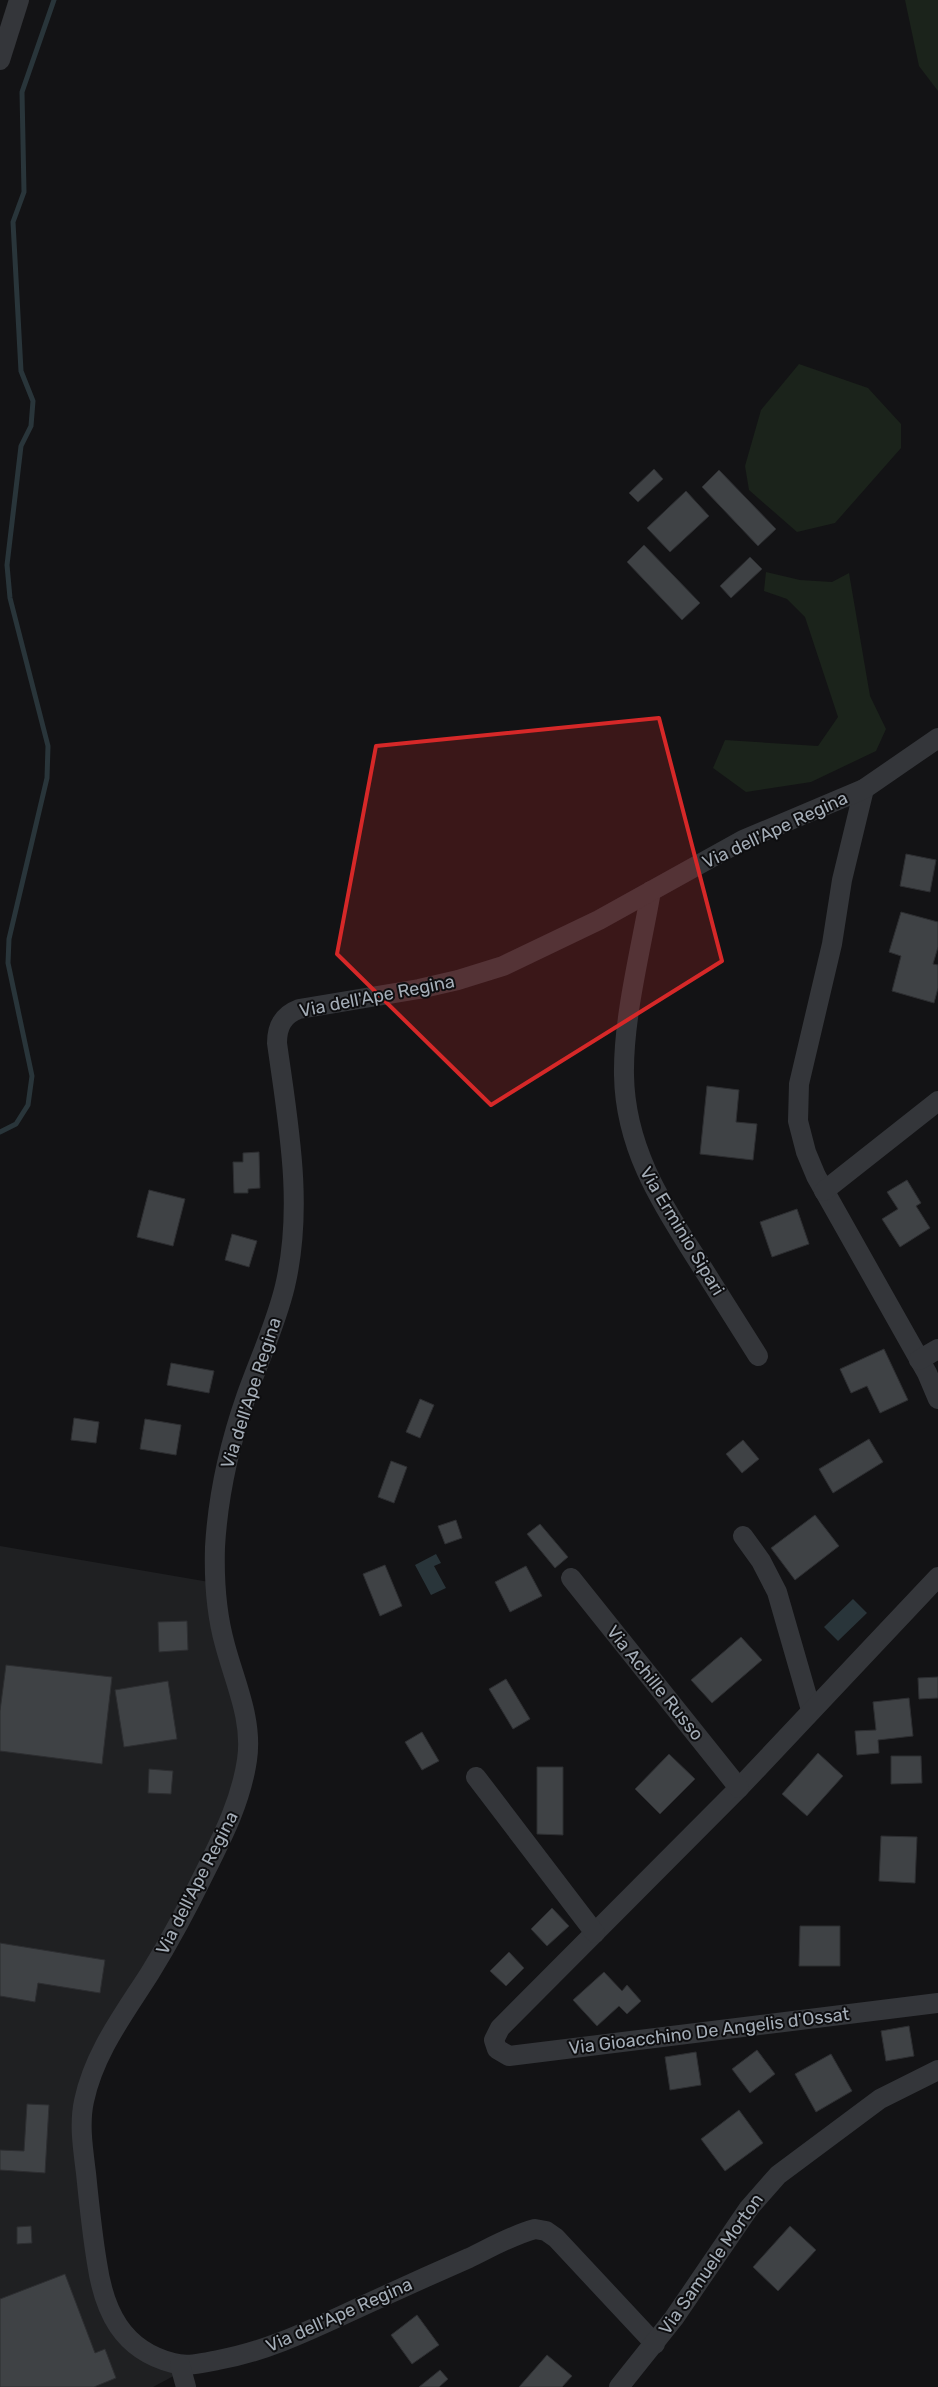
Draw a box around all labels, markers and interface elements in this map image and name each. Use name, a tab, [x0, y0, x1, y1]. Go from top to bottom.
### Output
street label: Via dell'Ape Regina	[699, 787, 851, 873]
street label: Via dell'Ape Regina	[298, 970, 456, 1022]
street label: Via Erminio Sipari	[635, 1163, 729, 1299]
street label: Via dell'Ape Regina	[216, 1315, 286, 1471]
street label: Via Achille Russo	[602, 1621, 708, 1745]
street label: Via dell'Ape Regina	[151, 1808, 243, 1958]
street label: Via Gioacchino De Angelis d'Ossat	[567, 2003, 851, 2059]
street label: Via Samuele Morton	[654, 2189, 768, 2339]
street label: Via dell'Ape Regina	[263, 2273, 415, 2357]

